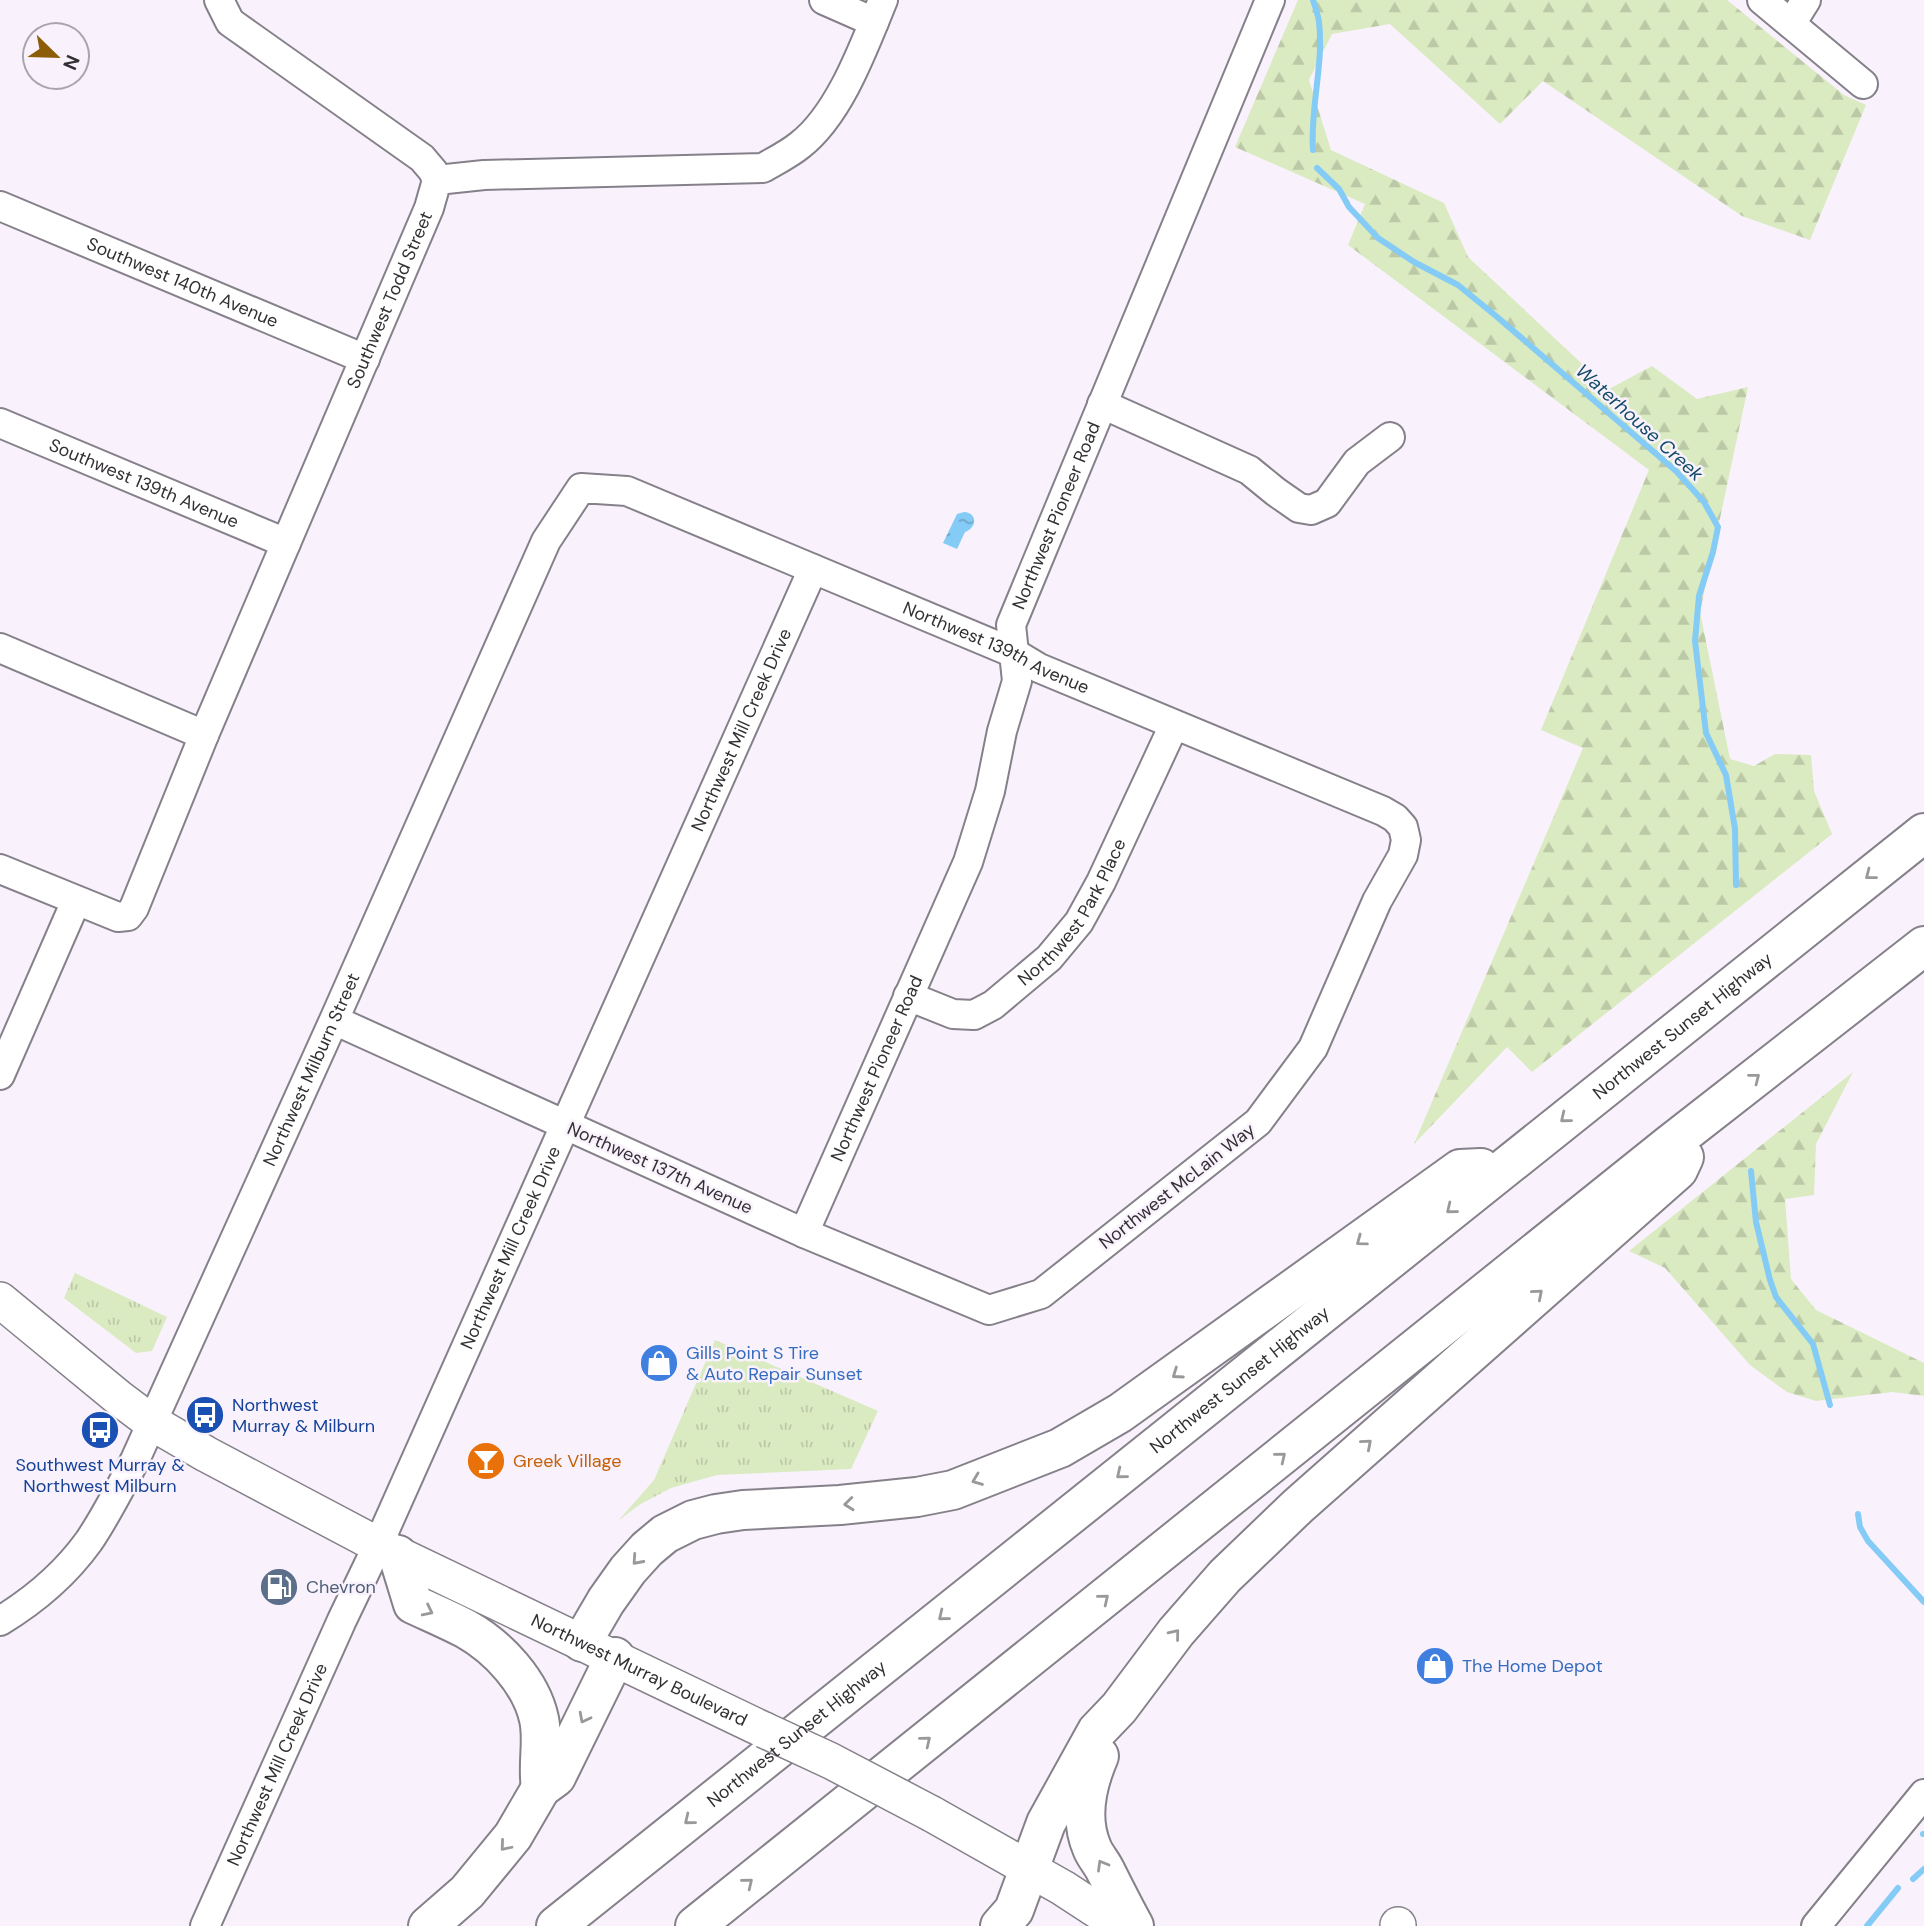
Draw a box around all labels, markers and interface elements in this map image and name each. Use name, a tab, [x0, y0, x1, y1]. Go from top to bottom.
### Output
north arrow	[21, 21, 91, 91]
text: N	[57, 51, 85, 74]
street label: Southwest Todd Street	[341, 208, 438, 392]
street label: Southwest 140th Avenue	[83, 232, 282, 333]
water label: Waterhouse Creek	[1571, 358, 1709, 487]
street label: Northwest Pioneer Road	[1007, 418, 1106, 613]
street label: Southwest 139th Avenue	[45, 433, 242, 534]
street label: Northwest 139th Avenue	[899, 596, 1093, 700]
street label: Northwest Mill Creek Drive	[686, 624, 797, 835]
street label: Northwest Park Place	[1013, 835, 1132, 991]
one-way arrow	[1866, 867, 1878, 880]
street label: Northwest Sunset Highway	[1588, 947, 1777, 1105]
street label: Northwest Milburn Street	[257, 969, 365, 1170]
street label: Northwest Pioneer Road	[825, 972, 928, 1165]
one-way arrow	[1747, 1074, 1759, 1087]
one-way arrow	[1560, 1110, 1572, 1123]
street label: Northwest 137th Avenue	[564, 1116, 756, 1220]
street label: Northwest McLain Way	[1094, 1118, 1260, 1254]
street label: Northwest Mill Creek Drive	[455, 1142, 566, 1353]
one-way arrow	[1447, 1201, 1459, 1214]
one-way arrow	[1356, 1233, 1369, 1245]
one-way arrow	[1530, 1290, 1543, 1302]
street label: Northwest Sunset Highway	[1145, 1301, 1334, 1459]
place label: Gills Point S Tire & Auto Repair Sunset	[686, 1341, 863, 1386]
shop icon: Gills Point S Tire & Auto Repair Sunset	[638, 1342, 680, 1384]
one-way arrow	[1172, 1366, 1185, 1378]
place label: Northwest Murray & Milburn	[232, 1393, 375, 1438]
bus stop icon: Northwest Murray & Milburn	[184, 1394, 226, 1436]
bus stop icon: Southwest Murray & Northwest Milburn	[79, 1409, 121, 1451]
bar icon: Greek Village	[465, 1440, 507, 1482]
one-way arrow	[1359, 1440, 1372, 1452]
place label: Greek Village	[513, 1449, 621, 1473]
place label: Southwest Murray & Northwest Milburn	[15, 1453, 185, 1498]
one-way arrow	[1273, 1453, 1286, 1465]
one-way arrow	[1116, 1466, 1129, 1478]
one-way arrow	[972, 1472, 984, 1486]
one-way arrow	[844, 1497, 855, 1512]
one-way arrow	[632, 1552, 645, 1565]
fuel station icon: Chevron	[258, 1566, 300, 1608]
place label: Chevron	[306, 1575, 376, 1599]
one-way arrow	[1096, 1595, 1108, 1608]
one-way arrow	[421, 1603, 433, 1617]
street label: Northwest Murray Boulevard	[527, 1608, 751, 1732]
one-way arrow	[938, 1608, 951, 1621]
one-way arrow	[1167, 1630, 1179, 1643]
shop icon: The Home Depot	[1414, 1645, 1456, 1687]
place label: The Home Depot	[1462, 1654, 1603, 1678]
street label: Northwest Sunset Highway	[702, 1655, 891, 1813]
street label: Northwest Mill Creek Drive	[221, 1659, 333, 1870]
one-way arrow	[579, 1711, 593, 1723]
one-way arrow	[918, 1737, 930, 1750]
one-way arrow	[684, 1811, 696, 1824]
one-way arrow	[500, 1838, 513, 1851]
one-way arrow	[1097, 1860, 1110, 1873]
one-way arrow	[741, 1879, 753, 1892]

